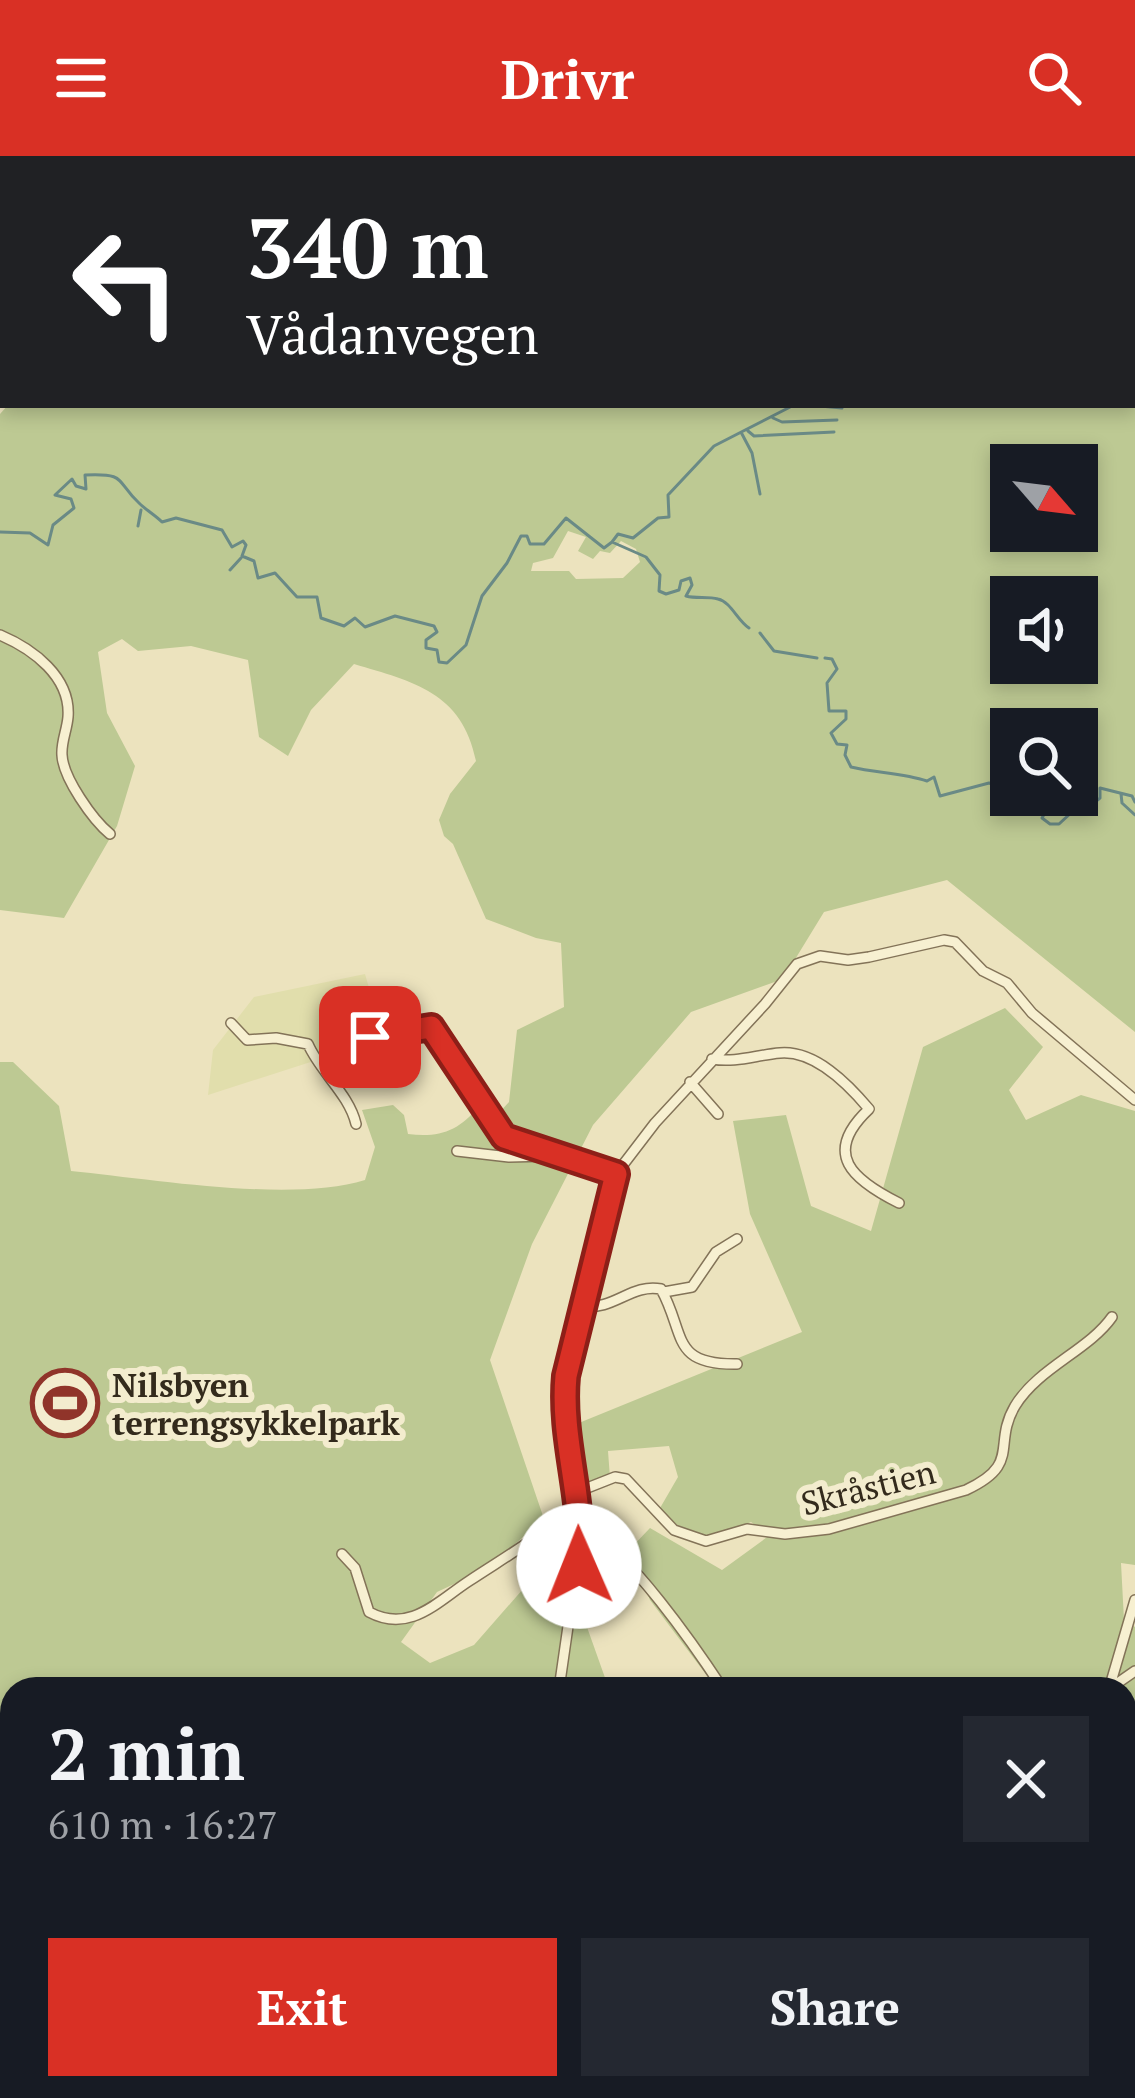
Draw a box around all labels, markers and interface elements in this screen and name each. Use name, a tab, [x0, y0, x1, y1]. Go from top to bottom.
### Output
text: Drivr	[501, 43, 634, 114]
icon: menu	[48, 45, 114, 111]
icon: search	[1021, 45, 1087, 111]
text: 340 m	[246, 191, 489, 302]
icon: left	[48, 204, 204, 360]
text: Vådanvegen	[246, 298, 539, 369]
north arrow	[990, 444, 1098, 552]
map controls	[990, 444, 1098, 816]
button: sound	[990, 576, 1098, 684]
button: search	[990, 708, 1098, 816]
pin	[319, 986, 421, 1088]
icon: arrive	[337, 1004, 403, 1070]
place label: Nilsbyen terrengsykkelpark	[112, 1363, 401, 1444]
sports icon: Nilsbyen terrengsykkelpark	[30, 1368, 100, 1438]
street label: Skråstien	[796, 1450, 940, 1524]
position arrow	[516, 1503, 642, 1629]
text: 2 min	[48, 1705, 245, 1801]
button: close	[963, 1716, 1089, 1842]
text: 610 m · 16:27	[48, 1798, 278, 1850]
button: Exit	[48, 1938, 557, 2076]
button: Share	[581, 1938, 1089, 2076]

